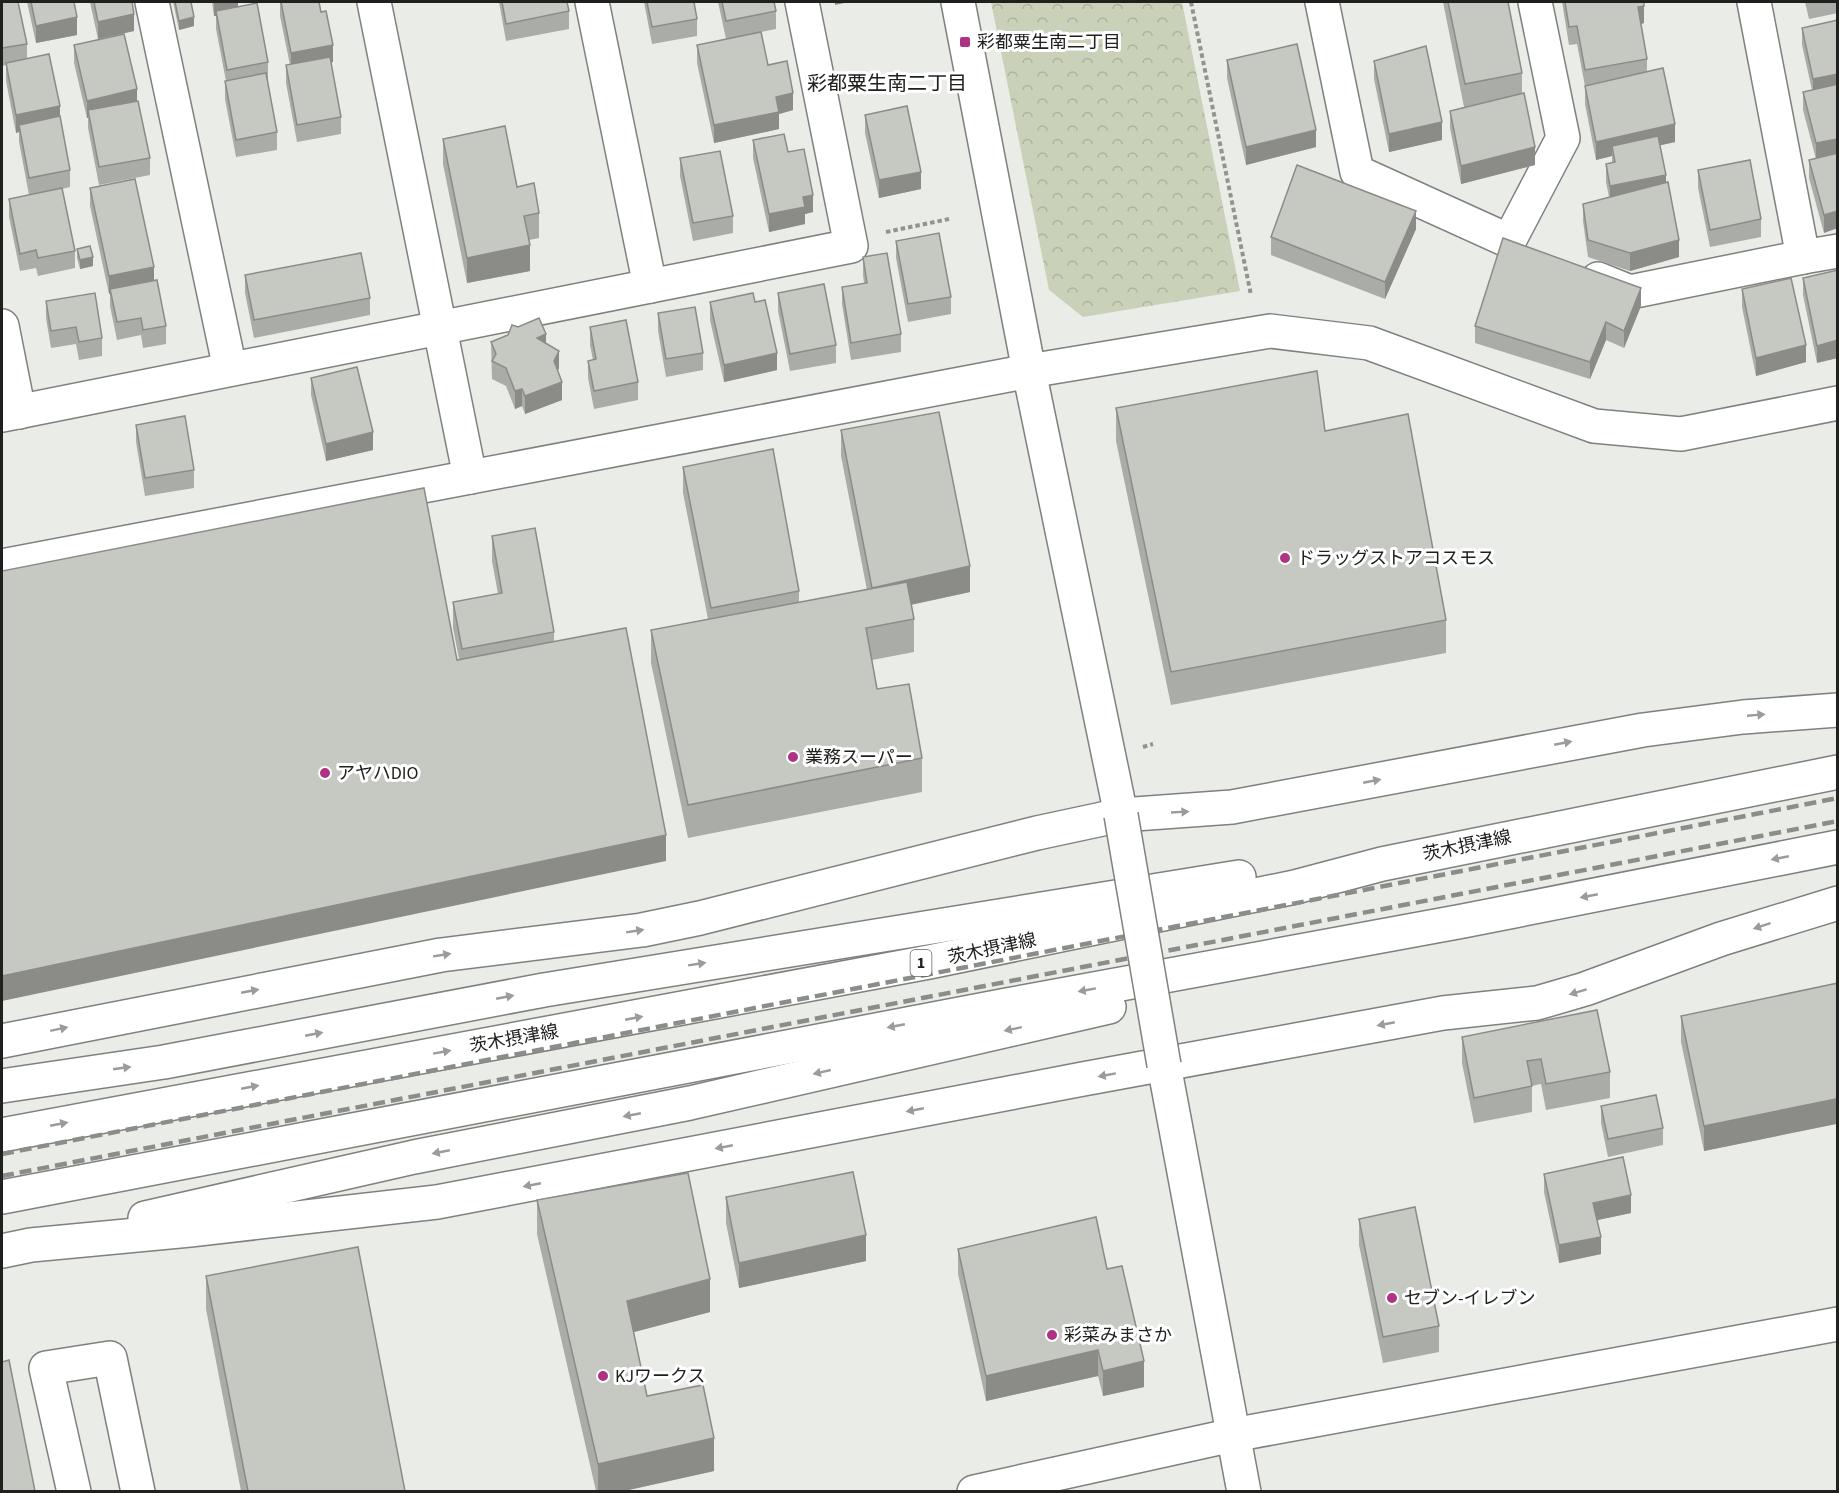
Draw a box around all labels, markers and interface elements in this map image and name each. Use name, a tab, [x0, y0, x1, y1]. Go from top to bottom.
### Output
place label: 彩都粟生南二丁目	[977, 30, 1121, 55]
marker: 彩都粟生南二丁目	[958, 35, 972, 49]
district label: 彩都粟生南二丁目	[807, 70, 967, 98]
place label: ドラッグストアコスモス	[1297, 546, 1495, 571]
marker: ドラッグストアコスモス	[1278, 551, 1292, 565]
one-way arrow	[1747, 711, 1766, 720]
one-way arrow	[1554, 738, 1573, 747]
place label: 業務スーパー	[805, 745, 913, 770]
marker: 業務スーパー	[786, 750, 800, 764]
place label: アヤハDIO	[337, 761, 418, 786]
marker: アヤハDIO	[318, 766, 332, 780]
one-way arrow	[1363, 776, 1382, 785]
one-way arrow	[1170, 808, 1189, 817]
street label: 茨木摂津線	[1420, 824, 1514, 868]
one-way arrow	[1770, 854, 1789, 863]
one-way arrow	[1579, 892, 1598, 901]
one-way arrow	[1753, 922, 1771, 931]
one-way arrow	[626, 926, 645, 935]
street label: 茨木摂津線	[945, 927, 1039, 971]
one-way arrow	[432, 950, 451, 959]
road number: 1	[910, 950, 932, 976]
one-way arrow	[688, 960, 707, 969]
one-way arrow	[241, 986, 260, 995]
one-way arrow	[1078, 986, 1097, 995]
one-way arrow	[1569, 987, 1587, 997]
one-way arrow	[496, 992, 515, 1001]
one-way arrow	[625, 1013, 644, 1022]
street label: 茨木摂津線	[468, 1019, 560, 1059]
one-way arrow	[1376, 1020, 1395, 1029]
one-way arrow	[886, 1022, 905, 1031]
one-way arrow	[49, 1023, 68, 1033]
one-way arrow	[1003, 1025, 1022, 1034]
one-way arrow	[304, 1029, 323, 1038]
one-way arrow	[433, 1047, 452, 1056]
one-way arrow	[112, 1064, 131, 1073]
one-way arrow	[813, 1068, 832, 1077]
one-way arrow	[1097, 1070, 1116, 1079]
one-way arrow	[241, 1082, 260, 1091]
one-way arrow	[905, 1106, 924, 1115]
one-way arrow	[623, 1111, 642, 1120]
one-way arrow	[50, 1119, 69, 1128]
one-way arrow	[714, 1143, 733, 1153]
one-way arrow	[431, 1148, 450, 1157]
one-way arrow	[522, 1181, 541, 1190]
place label: セブン-イレブン	[1404, 1286, 1536, 1311]
marker: セブン-イレブン	[1385, 1291, 1399, 1305]
place label: 彩菜みまさか	[1064, 1323, 1172, 1348]
marker: 彩菜みまさか	[1045, 1328, 1059, 1342]
place label: KJワークス	[615, 1364, 706, 1389]
marker: KJワークス	[596, 1369, 610, 1383]

